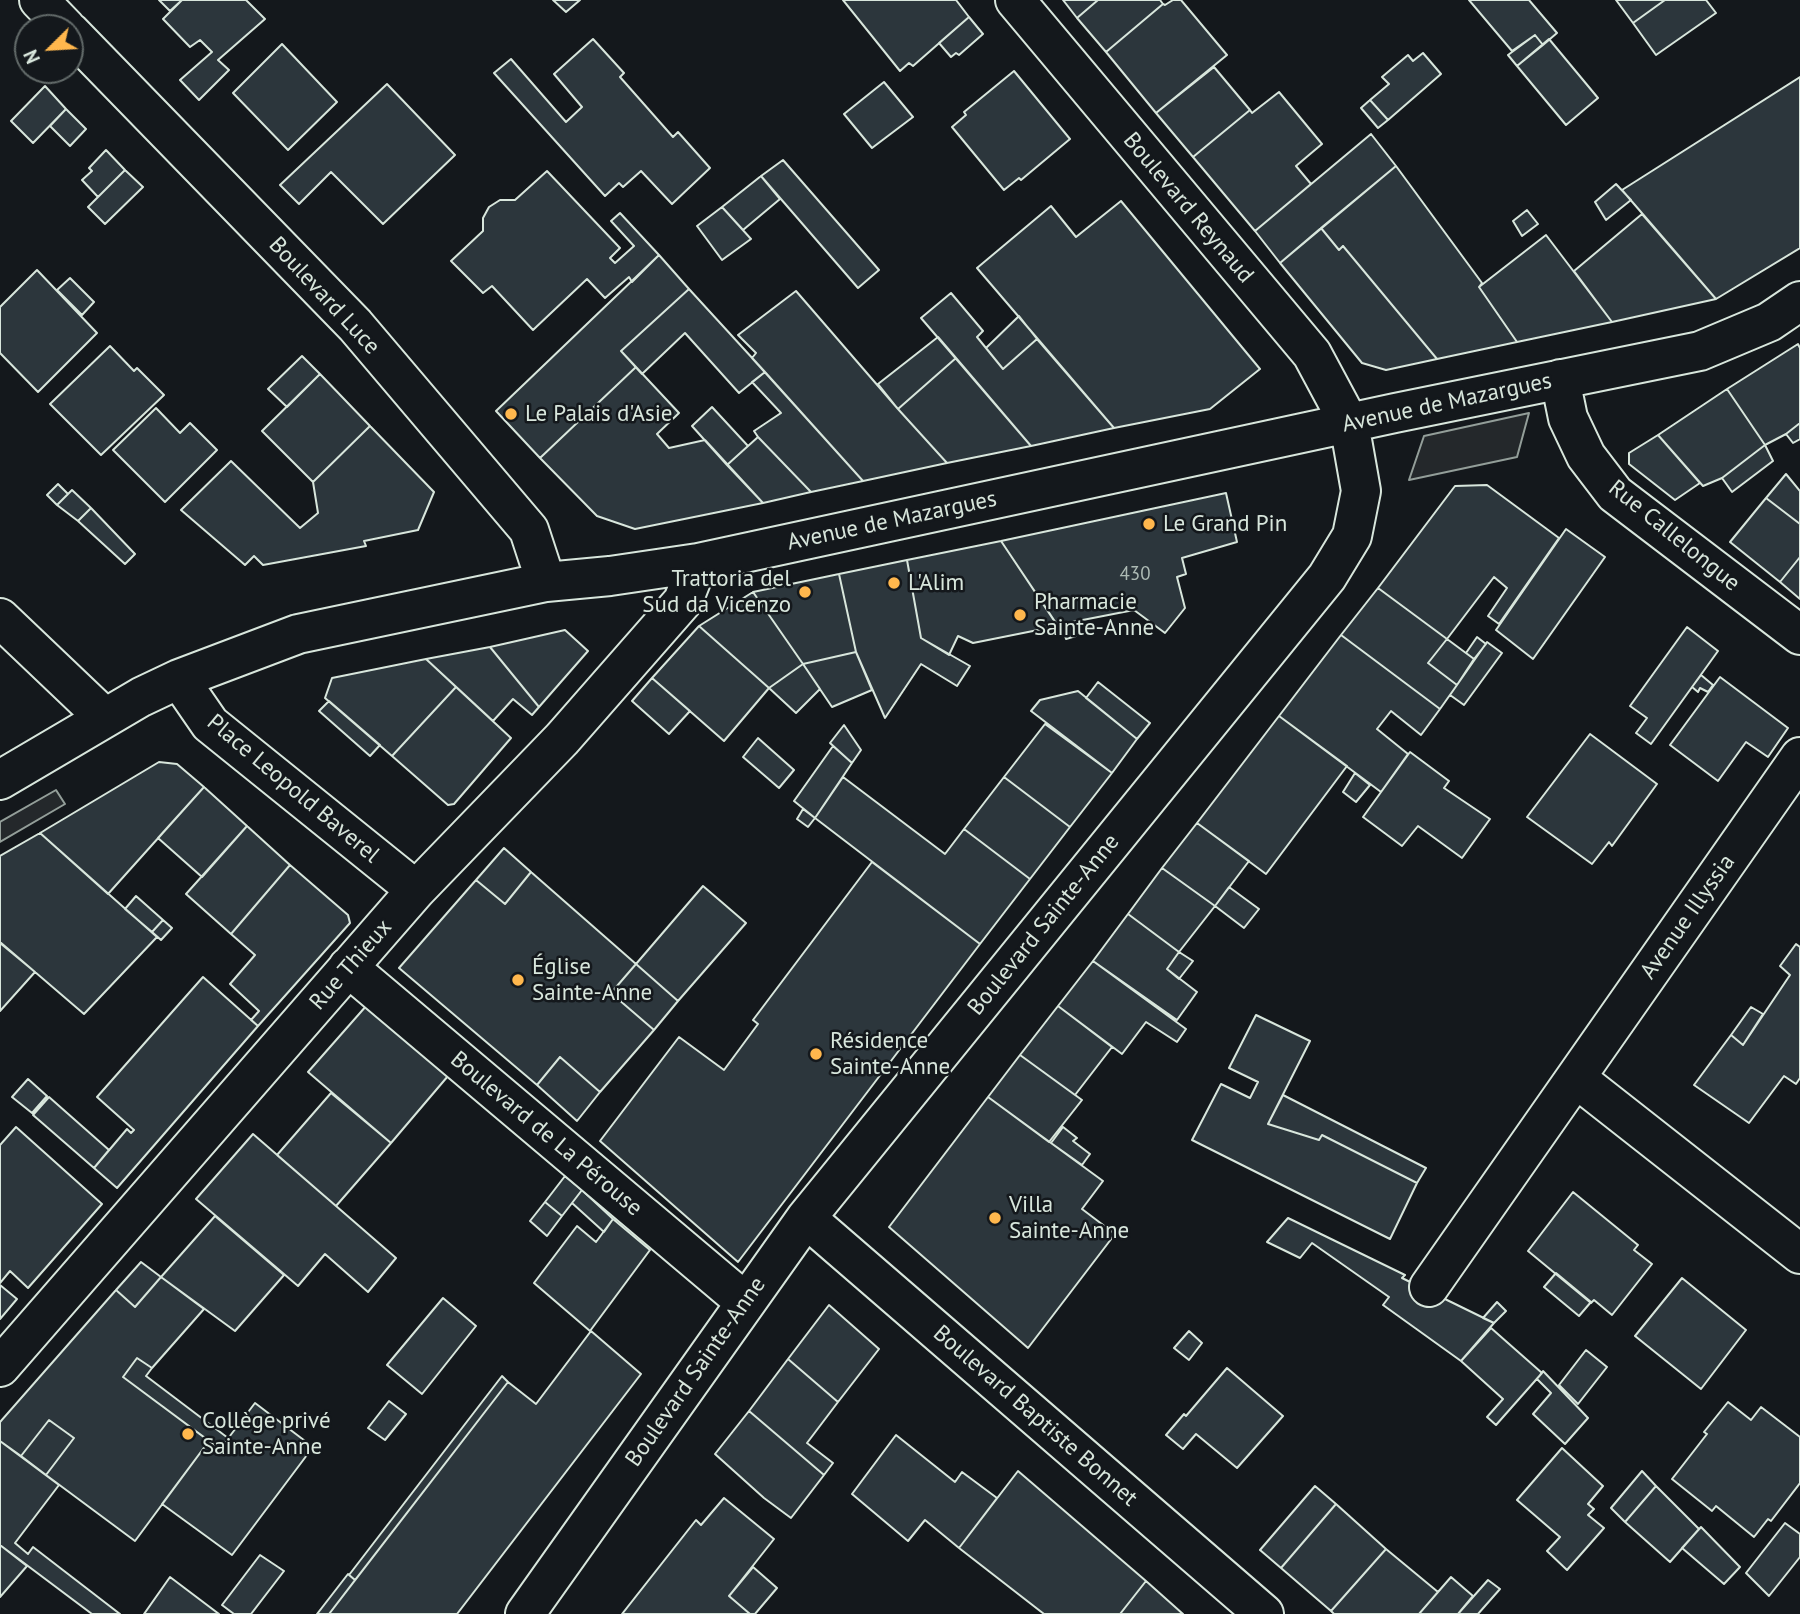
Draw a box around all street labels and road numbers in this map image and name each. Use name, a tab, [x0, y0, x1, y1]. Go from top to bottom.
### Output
street label: Boulevard Reynaud	[1117, 127, 1259, 289]
street label: Boulevard Luce	[263, 232, 385, 360]
street label: Avenue de Mazargues	[1340, 367, 1554, 439]
street label: Rue Callelongue	[1603, 475, 1745, 597]
street label: Avenue de Mazargues	[785, 485, 999, 557]
street label: Place Leopold Baverel	[201, 709, 385, 869]
street label: Boulevard Sainte-Anne	[962, 829, 1126, 1021]
street label: Avenue Illyssia	[1635, 849, 1741, 985]
street label: Rue Thieux	[304, 914, 398, 1016]
street label: Boulevard de La Pérouse	[445, 1046, 647, 1222]
street label: Boulevard Sainte-Anne	[620, 1272, 772, 1472]
street label: Boulevard Baptiste Bonnet	[927, 1320, 1143, 1512]

